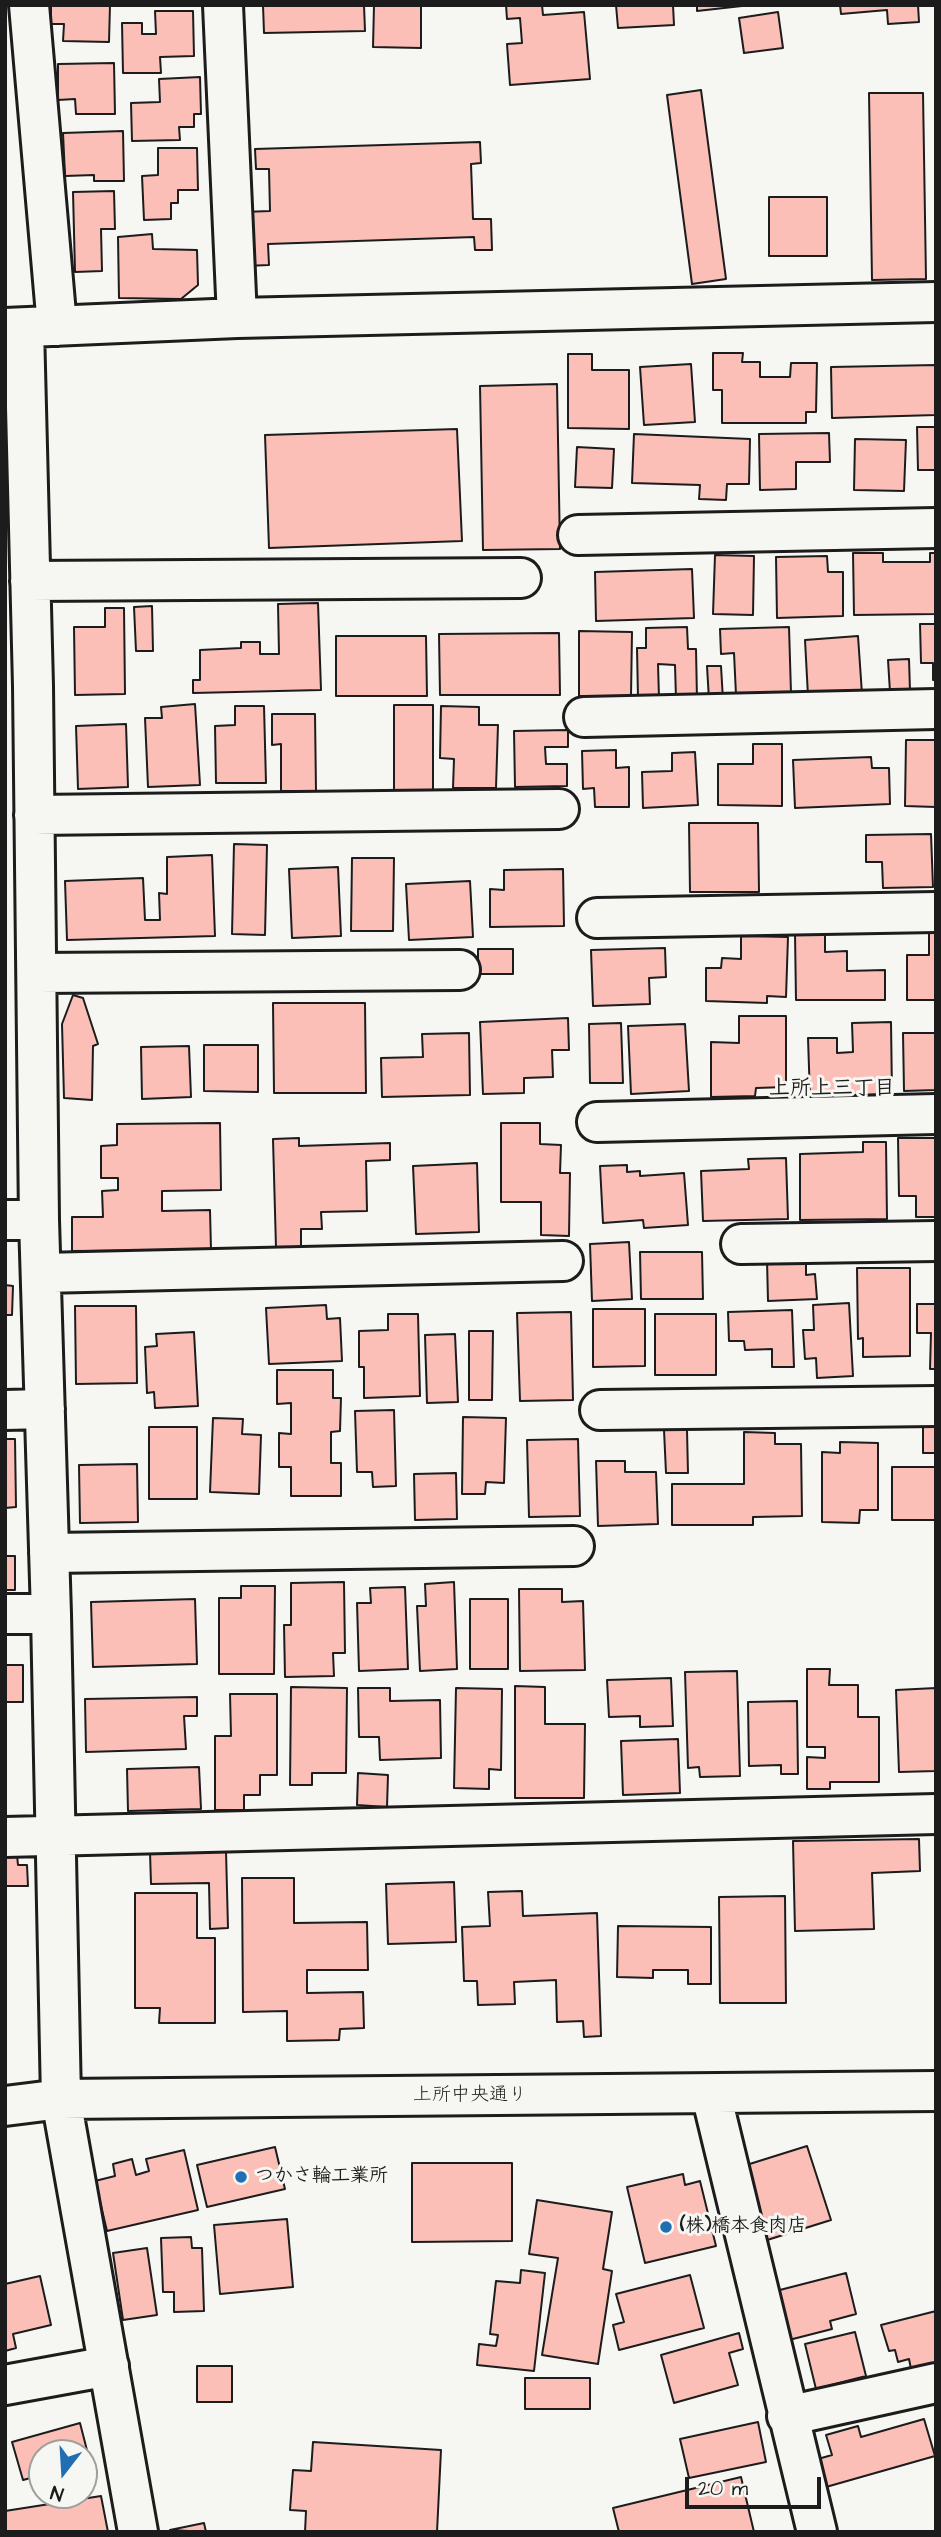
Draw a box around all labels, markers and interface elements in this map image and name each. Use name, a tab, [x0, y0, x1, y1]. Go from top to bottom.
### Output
district label: 上所上三丁目	[769, 1077, 895, 1103]
street label: 上所中央通り	[413, 2085, 527, 2107]
place label: つかさ輪工業所	[255, 2166, 388, 2188]
marker: つかさ輪工業所	[233, 2169, 249, 2185]
place label: (株)橋本食肉店	[680, 2216, 806, 2238]
marker: (株)橋本食肉店	[658, 2219, 674, 2235]
north arrow	[28, 2439, 98, 2509]
scale bar	[689, 2464, 825, 2508]
text: 20 m	[698, 2474, 748, 2503]
text: N	[48, 2478, 67, 2507]

